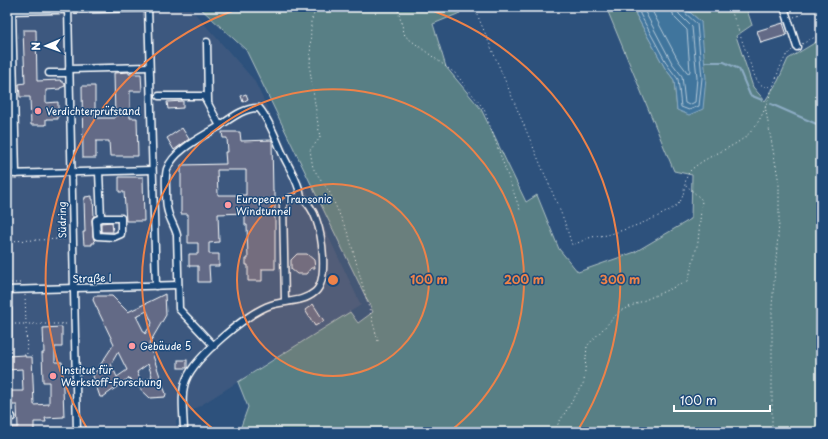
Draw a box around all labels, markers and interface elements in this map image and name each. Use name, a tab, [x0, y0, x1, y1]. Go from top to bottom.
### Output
north arrow	[26, 26, 66, 66]
text: N	[27, 41, 44, 51]
place label: Verdichterprüfstand	[46, 103, 140, 118]
marker: Verdichterprüfstand	[33, 106, 43, 116]
place label: European Transonic Windtunnel	[236, 191, 332, 218]
marker: European Transonic Windtunnel	[223, 200, 233, 210]
street label: Südring	[54, 201, 69, 239]
street label: Straße I	[72, 269, 112, 286]
text: 100 m	[410, 270, 448, 288]
text: 200 m	[504, 270, 544, 288]
text: 300 m	[600, 270, 640, 288]
centre of rings	[326, 273, 340, 287]
place label: Gebäude 5	[140, 338, 191, 353]
marker: Gebäude 5	[127, 341, 137, 351]
place label: Institut für Werkstoff-Forschung	[61, 362, 162, 389]
marker: Institut für Werkstoff-Forschung	[48, 371, 58, 381]
scale bar	[674, 387, 770, 413]
text: 100 m	[680, 391, 717, 409]

